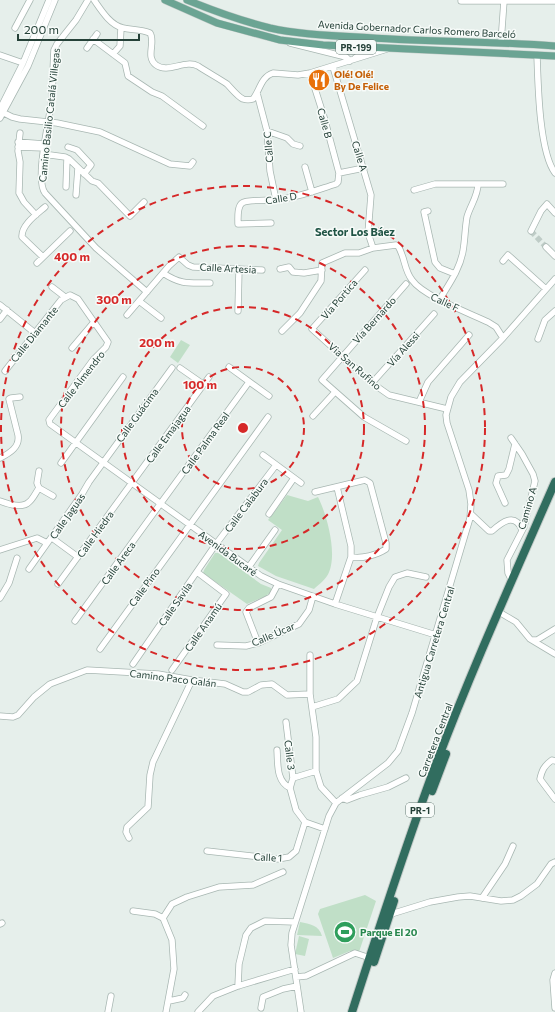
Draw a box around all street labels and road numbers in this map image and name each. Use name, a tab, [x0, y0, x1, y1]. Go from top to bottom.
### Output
street label: Avenida Gobernador Carlos Romero Barceló	[318, 18, 516, 40]
road number: PR-199	[336, 40, 376, 54]
street label: Camino Basilio Catalá Villegas	[36, 47, 62, 183]
street label: Calle B	[315, 107, 335, 140]
street label: Calle C	[261, 131, 275, 163]
street label: Calle A	[350, 139, 370, 173]
street label: Calle D	[264, 190, 298, 206]
street label: Calle Artesia	[199, 261, 257, 275]
street label: Vía Portica	[318, 276, 360, 322]
street label: Calle F	[429, 290, 461, 314]
street label: Vía Bernardo	[350, 294, 398, 346]
street label: Calle Diamante	[8, 304, 60, 364]
street label: Vía Alessi	[384, 329, 422, 369]
street label: Via San Rufino	[326, 340, 384, 392]
street label: Calle Almendro	[55, 348, 107, 410]
street label: Calle Guácima	[113, 386, 161, 444]
street label: Calle Emajagua	[143, 403, 193, 465]
street label: Calle Palma Real	[178, 410, 232, 476]
street label: Calle Calabura	[222, 476, 270, 534]
street label: Camino A	[515, 485, 539, 531]
street label: Calle Jaguas	[47, 490, 87, 541]
street label: Calle Hiedra	[74, 508, 116, 560]
street label: Avenida Bucaré	[196, 528, 260, 578]
street label: Calle Areca	[98, 539, 138, 587]
street label: Calle Pino	[126, 565, 162, 609]
street label: Calle Savila	[156, 580, 194, 628]
street label: Antigua Carretera Central	[411, 585, 457, 699]
street label: Calle Anamú	[182, 600, 224, 654]
street label: Calle Úcar	[250, 620, 296, 648]
street label: Camino Paco Galán	[129, 667, 217, 689]
street label: Carretera Central	[415, 701, 455, 779]
street label: Calle 3	[282, 739, 298, 771]
road number: PR-1	[406, 803, 434, 817]
street label: Calle 1	[253, 850, 283, 864]

